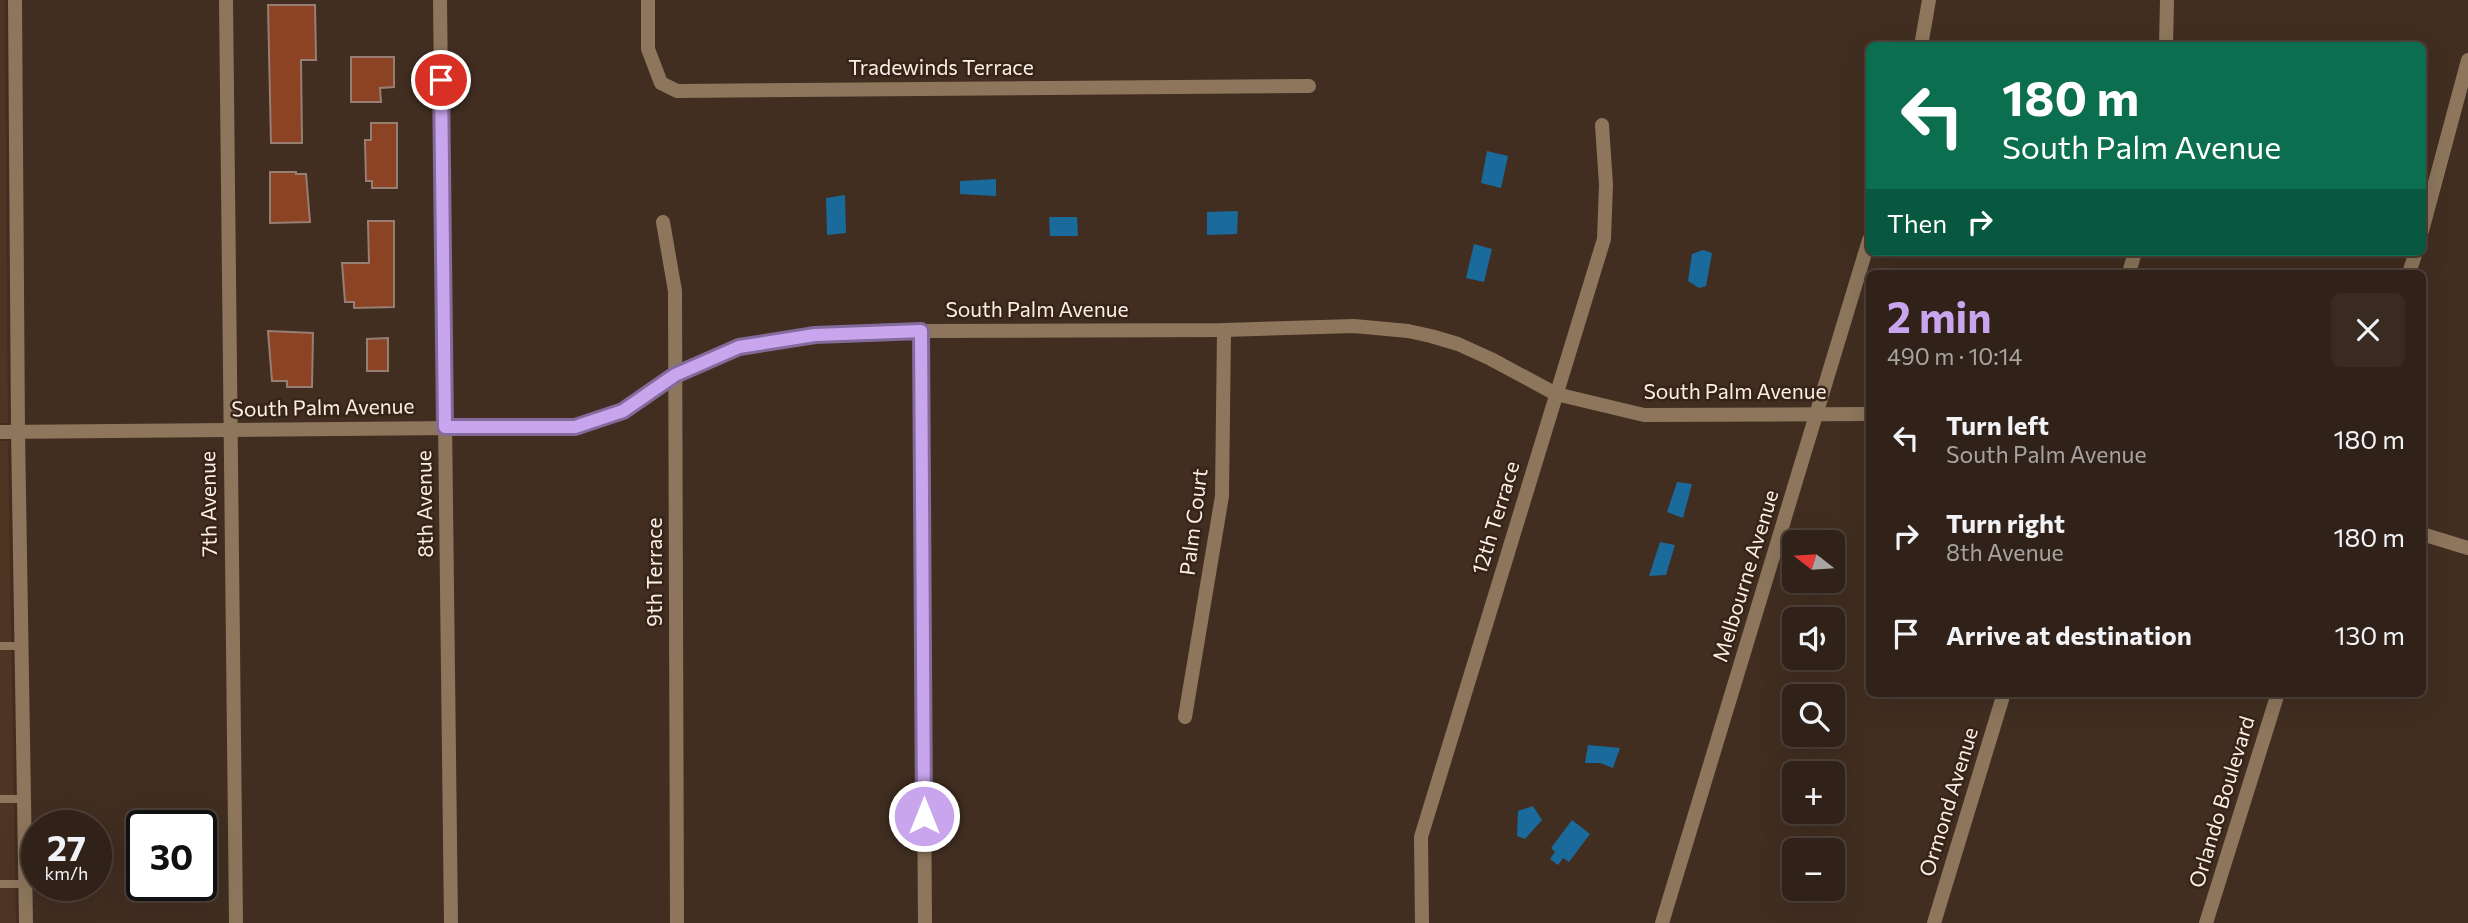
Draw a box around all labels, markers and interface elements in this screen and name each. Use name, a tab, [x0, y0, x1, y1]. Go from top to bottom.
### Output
pin	[411, 50, 471, 110]
street label: Tradewinds Terrace	[848, 54, 1034, 79]
icon: arrive	[422, 61, 460, 99]
text: 180 m	[2002, 66, 2139, 126]
icon: left	[1887, 70, 1978, 161]
text: South Palm Avenue	[2002, 126, 2281, 166]
icon: right	[1961, 203, 1999, 241]
text: Then	[1887, 207, 1947, 238]
text: 2 min	[1887, 290, 1992, 342]
button: close	[2331, 293, 2405, 367]
street label: South Palm Avenue	[945, 296, 1129, 321]
text: 490 m · 10:14	[1887, 342, 2022, 370]
street label: South Palm Avenue	[1643, 378, 1827, 403]
street label: South Palm Avenue	[231, 392, 415, 421]
text: Turn left	[1946, 409, 2049, 440]
icon: left	[1887, 419, 1925, 457]
text: 180 m	[2333, 423, 2405, 454]
text: South Palm Avenue	[1946, 440, 2147, 468]
street label: 8th Avenue	[410, 450, 437, 558]
street label: 7th Avenue	[194, 451, 221, 557]
street label: 12th Terrace	[1465, 458, 1524, 577]
street label: Palm Court	[1174, 467, 1211, 577]
street label: Melbourne Avenue	[1706, 486, 1783, 665]
text: Turn right	[1946, 507, 2065, 538]
street label: 9th Terrace	[641, 517, 666, 627]
icon: right	[1887, 517, 1925, 555]
text: 180 m	[2333, 521, 2405, 552]
north arrow	[1782, 530, 1844, 593]
map controls	[1782, 530, 1845, 901]
text: 8th Avenue	[1946, 538, 2064, 566]
button: sound	[1782, 607, 1845, 670]
icon: arrive	[1887, 615, 1925, 653]
text: Arrive at destination	[1946, 619, 2192, 650]
text: 130 m	[2334, 619, 2405, 650]
button: search	[1782, 684, 1845, 747]
street label: Orlando Boulevard	[2183, 713, 2259, 890]
street label: Ormond Avenue	[1913, 724, 1982, 879]
button: +	[1782, 761, 1845, 824]
position arrow	[887, 779, 961, 853]
speed limit sign: 30	[126, 810, 217, 901]
text: 27	[47, 825, 86, 868]
button: −	[1782, 838, 1845, 901]
text: km/h	[45, 862, 88, 884]

